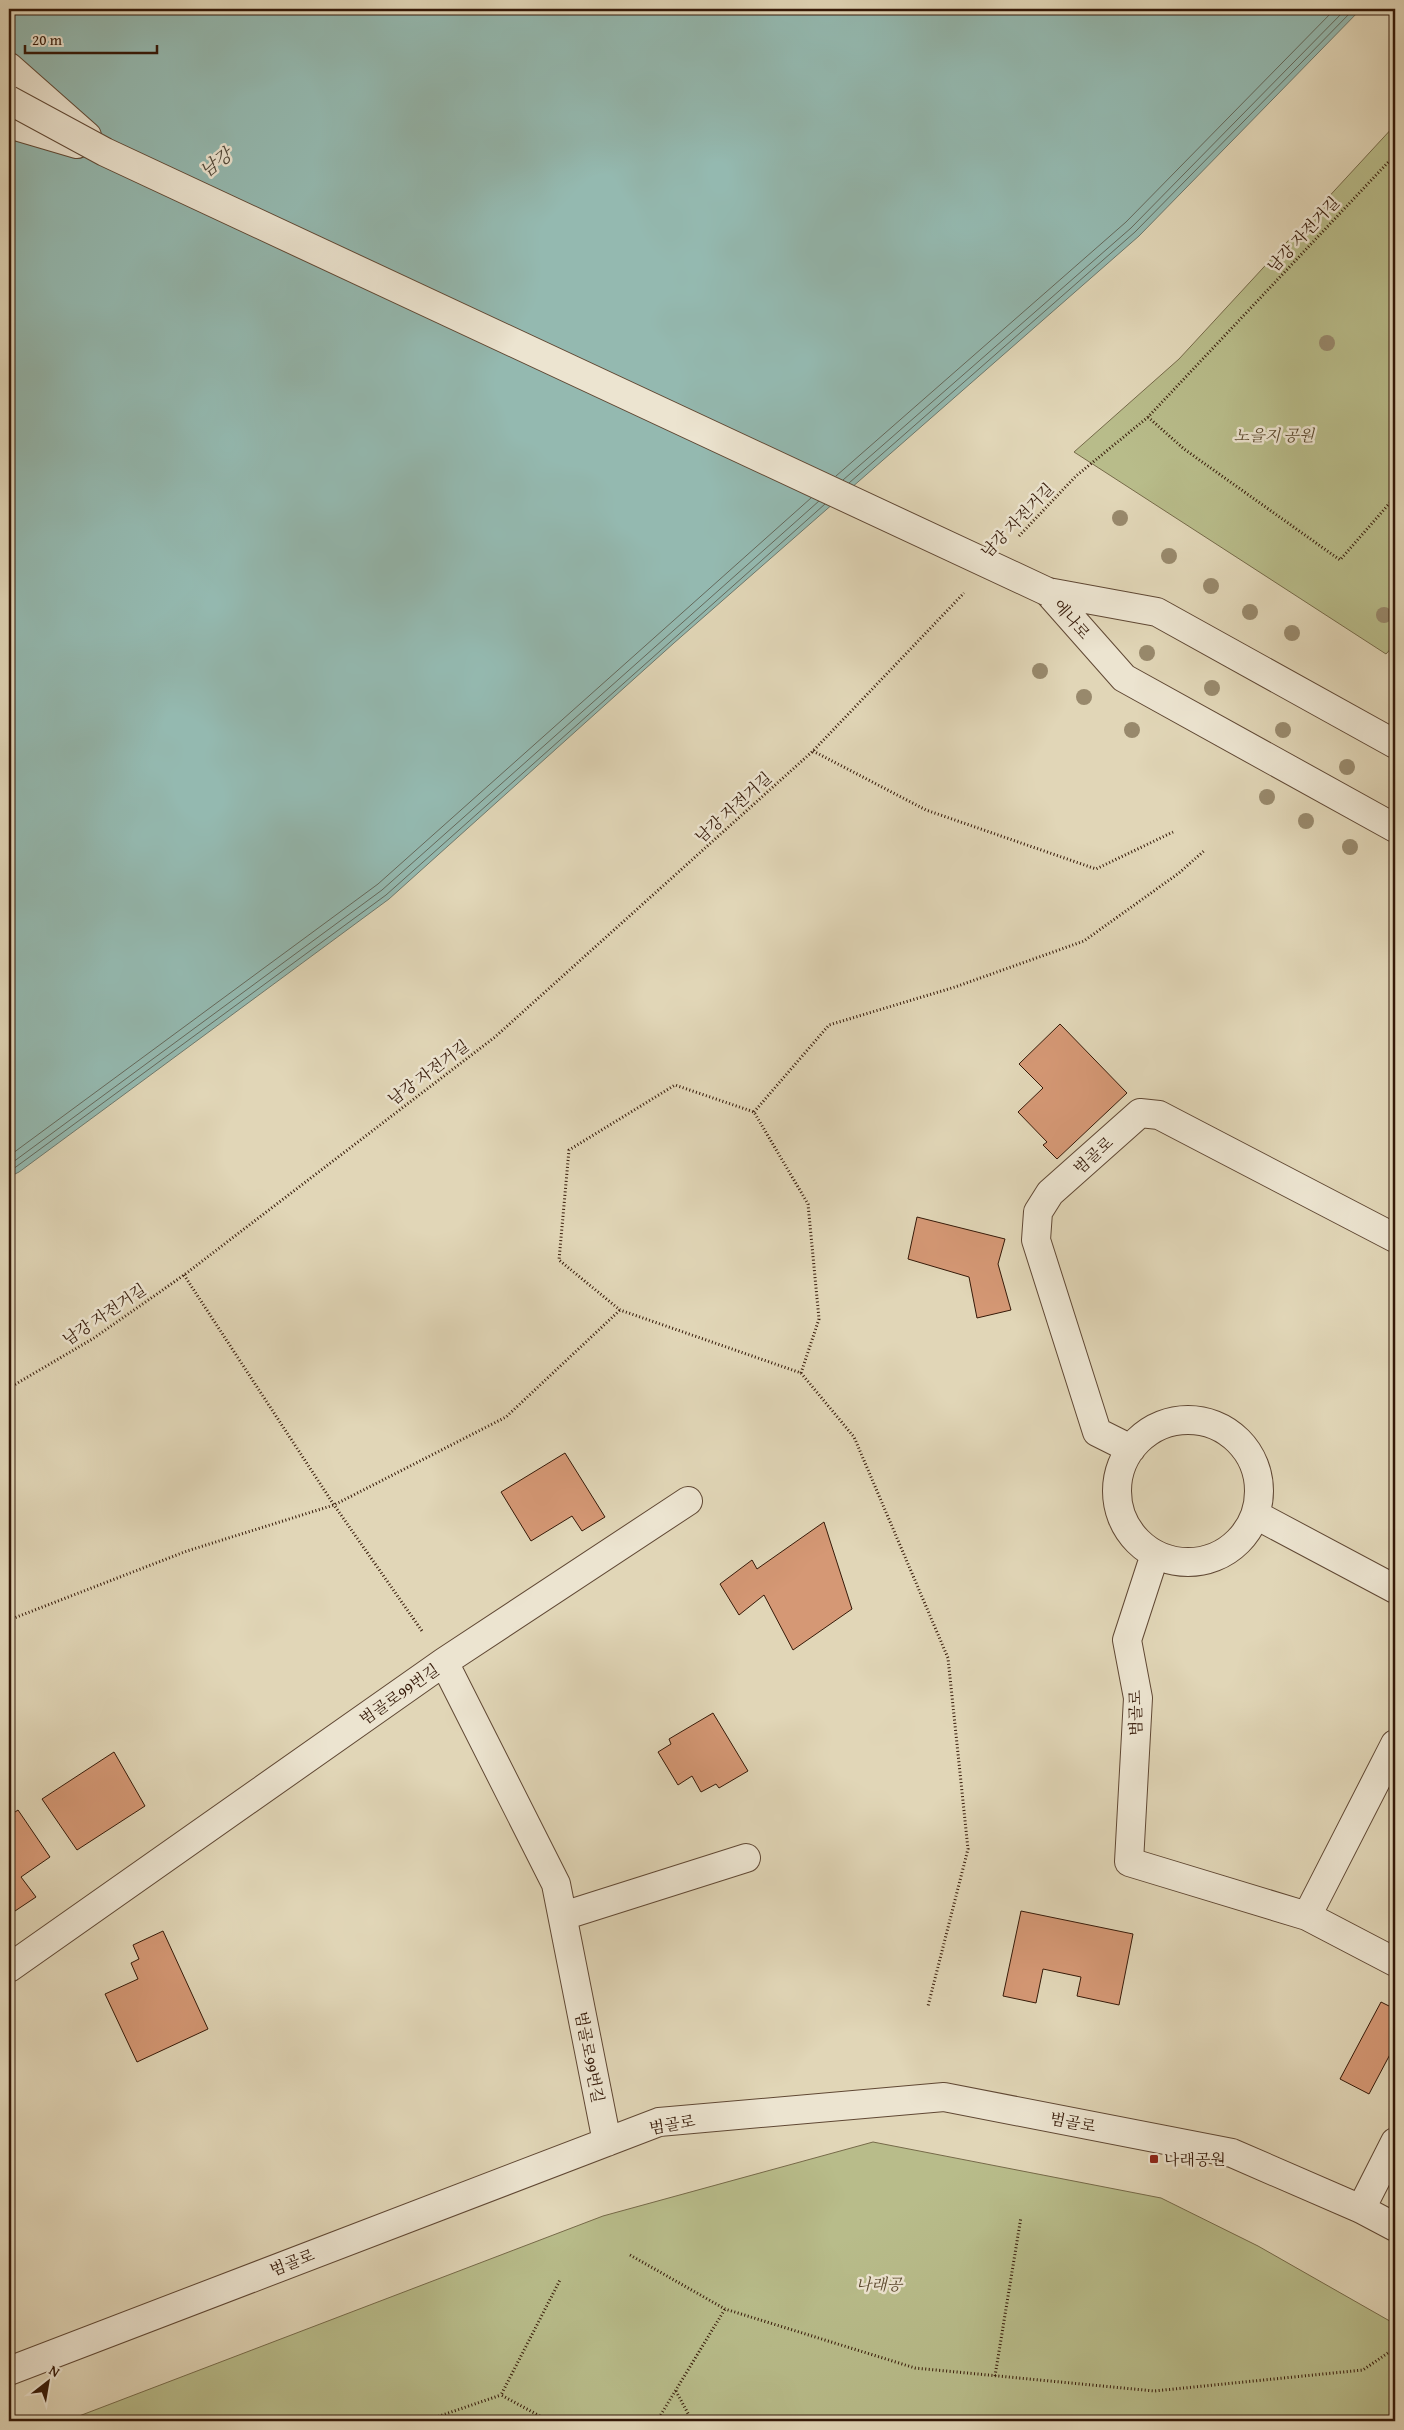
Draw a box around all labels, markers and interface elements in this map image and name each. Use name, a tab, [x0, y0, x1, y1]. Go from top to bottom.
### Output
scale bar	[25, 22, 158, 54]
text: 20 m	[32, 29, 63, 50]
water label: 남강	[194, 140, 240, 184]
street label: 남강 자전거길	[1261, 191, 1345, 277]
park label: 노을지 공원	[1234, 423, 1316, 447]
street label: 남강 자전거길	[975, 477, 1059, 563]
street label: 에나로	[1048, 594, 1097, 645]
street label: 남강 자전거길	[689, 766, 777, 848]
street label: 남강 자전거길	[382, 1033, 474, 1111]
street label: 범골로	[1068, 1130, 1119, 1179]
street label: 남강 자전거길	[57, 1277, 151, 1351]
street label: 범골로99번길	[354, 1658, 444, 1730]
street label: 범골로	[1123, 1689, 1147, 1736]
street label: 범골로99번길	[569, 2009, 611, 2105]
street label: 범골로	[1048, 2106, 1099, 2138]
street label: 범골로	[647, 2108, 697, 2140]
place label: 나래공원	[1164, 2147, 1226, 2171]
marker: 나래공원	[1148, 2153, 1160, 2165]
street label: 범골로	[266, 2242, 318, 2282]
park label: 나래공	[856, 2272, 904, 2296]
north arrow	[22, 2358, 72, 2408]
text: N	[46, 2360, 64, 2382]

